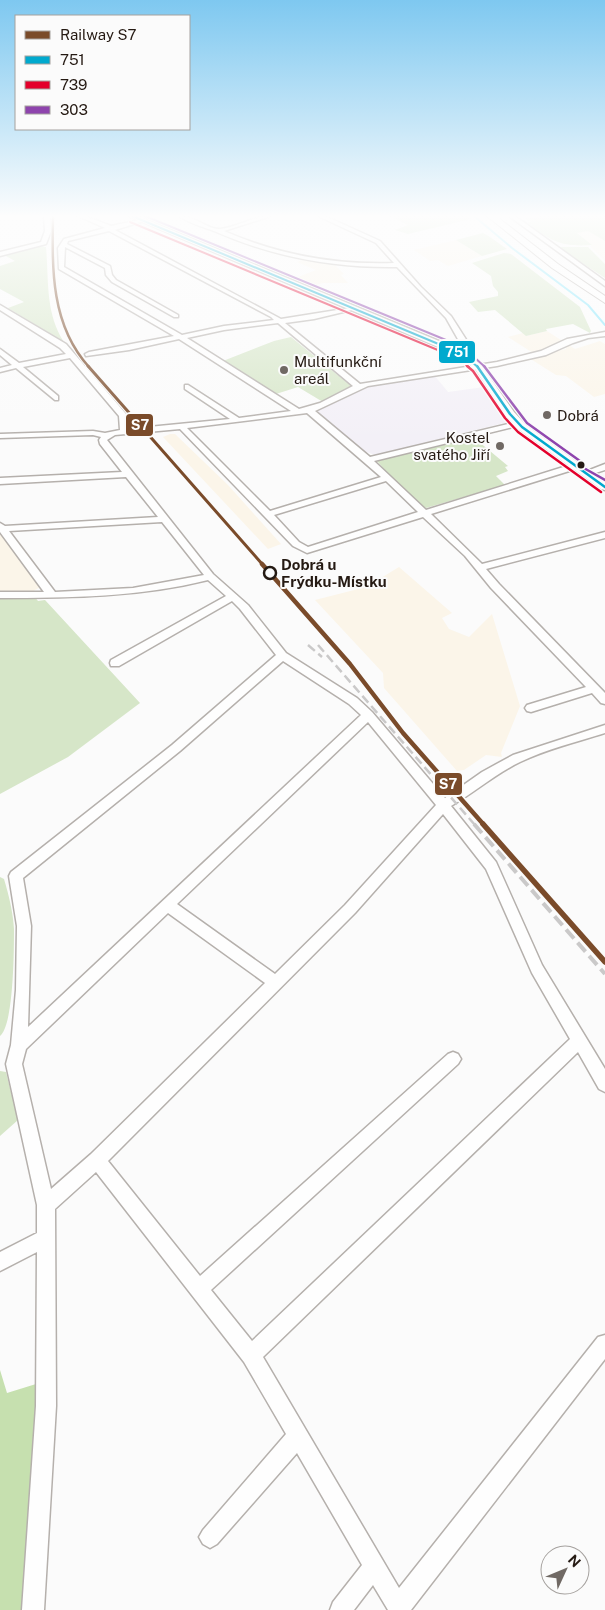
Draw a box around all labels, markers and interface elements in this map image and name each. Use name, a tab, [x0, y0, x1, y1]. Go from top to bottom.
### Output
legend	[15, 15, 190, 130]
text: Railway S7	[60, 26, 137, 43]
text: 751	[60, 51, 85, 68]
text: 739	[60, 76, 87, 93]
text: 303	[60, 101, 88, 118]
line badge: 751	[438, 340, 476, 364]
text: 751	[445, 344, 469, 360]
place label: Multifunkční areál	[294, 353, 382, 387]
marker: Multifunkční areál	[278, 364, 290, 376]
place label: Dobrá	[557, 407, 599, 424]
marker: Dobrá	[541, 409, 553, 421]
line badge: S7	[125, 413, 154, 437]
text: S7	[131, 417, 149, 433]
place label: Kostel svatého Jiří	[413, 429, 490, 463]
marker: Kostel svatého Jiří	[494, 440, 506, 452]
unlabelled marker	[576, 460, 586, 470]
place label: Dobrá u Frýdku-Místku	[281, 556, 387, 590]
marker: Dobrá u Frýdku-Místku	[263, 566, 277, 580]
line badge: S7	[434, 772, 463, 796]
text: S7	[439, 776, 457, 792]
north arrow	[540, 1545, 590, 1595]
text: N	[565, 1551, 584, 1570]

